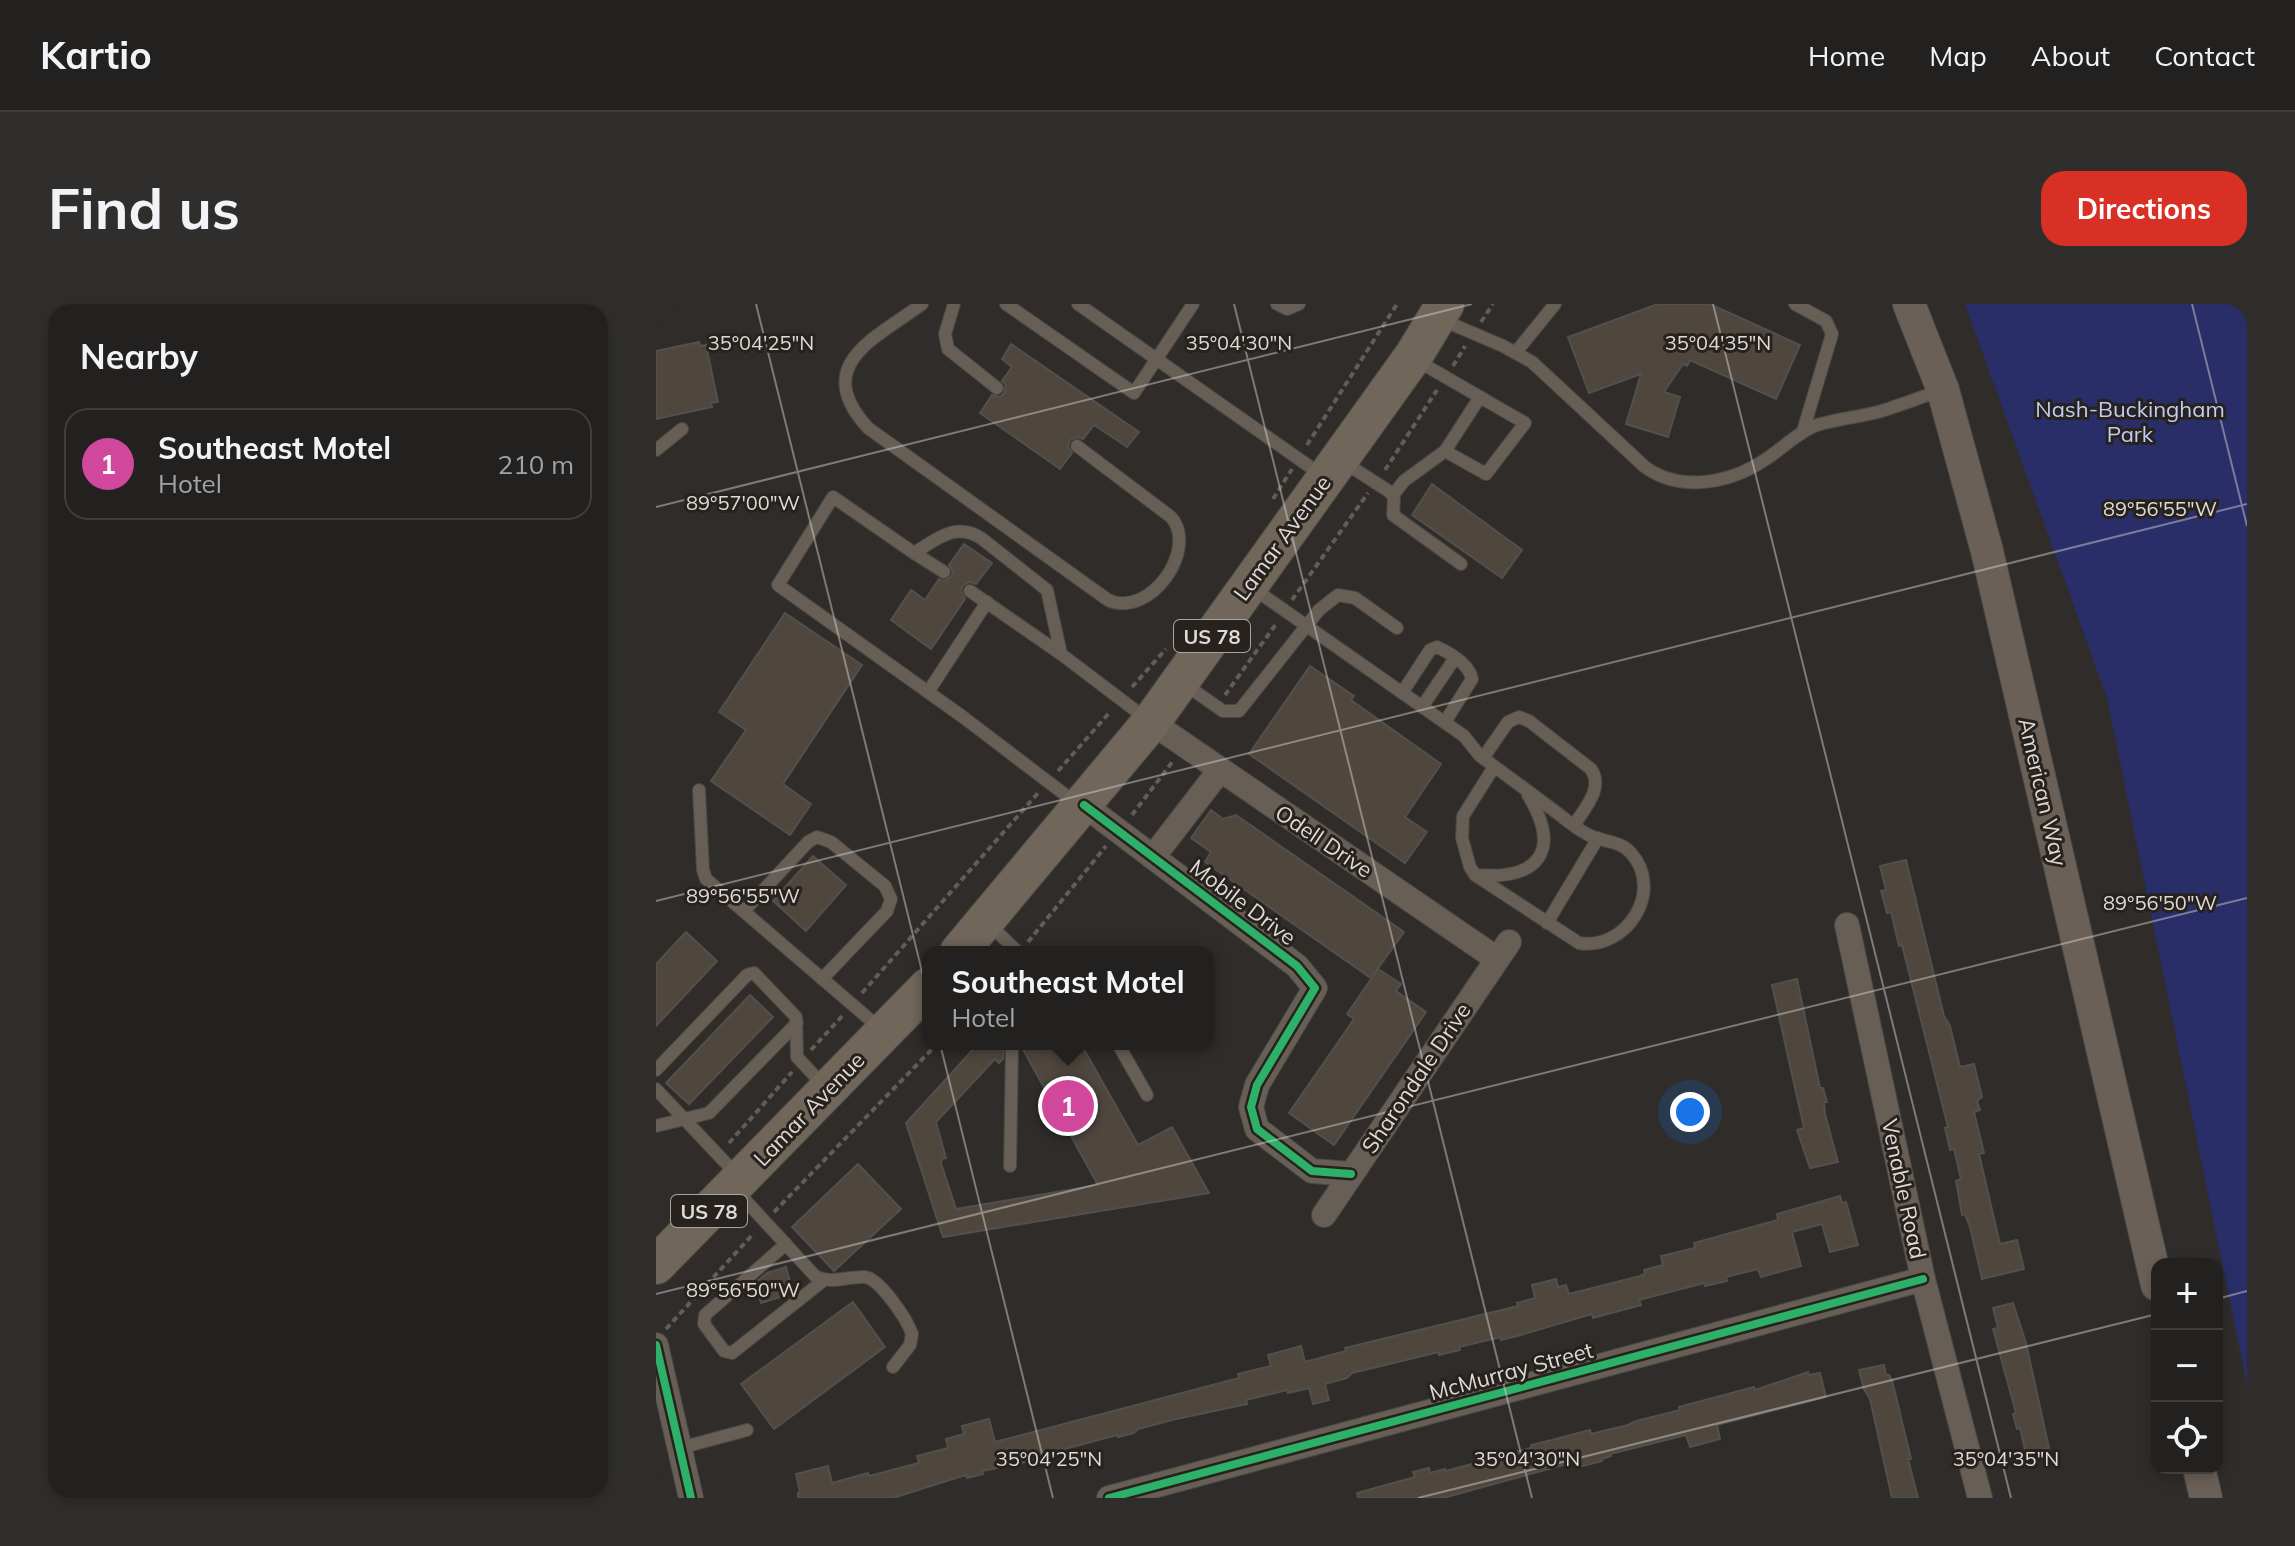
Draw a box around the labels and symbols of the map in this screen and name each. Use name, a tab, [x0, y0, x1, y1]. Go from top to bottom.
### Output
text: 35°04'25"N	[708, 330, 814, 355]
text: 35°04'30"N	[1186, 330, 1292, 355]
text: 35°04'35"N	[1665, 330, 1771, 355]
park label: Nash-Buckingham Park	[2035, 395, 2225, 448]
street label: Lamar Avenue	[1227, 470, 1337, 606]
text: 89°57'00"W	[686, 490, 800, 515]
text: 89°56'55"W	[2103, 496, 2217, 521]
road number: US 78	[1174, 620, 1250, 652]
street label: American Way	[2012, 715, 2074, 869]
street label: Odell Drive	[1270, 798, 1378, 884]
street label: Mobile Drive	[1184, 853, 1302, 951]
text: 89°56'55"W	[686, 883, 800, 908]
text: 89°56'50"W	[2103, 890, 2217, 915]
street label: Sharondale Drive	[1355, 997, 1477, 1159]
street label: Lamar Avenue	[747, 1046, 871, 1172]
pin: 1	[1042, 1076, 1094, 1136]
your location	[1670, 1092, 1710, 1132]
street label: Venable Road	[1876, 1117, 1932, 1261]
road number: US 78	[671, 1195, 747, 1227]
text: 89°56'50"W	[686, 1277, 800, 1302]
street label: McMurray Street	[1426, 1336, 1596, 1406]
text: 35°04'25"N	[996, 1446, 1102, 1471]
text: 35°04'30"N	[1474, 1446, 1580, 1471]
text: 35°04'35"N	[1953, 1446, 2059, 1471]

